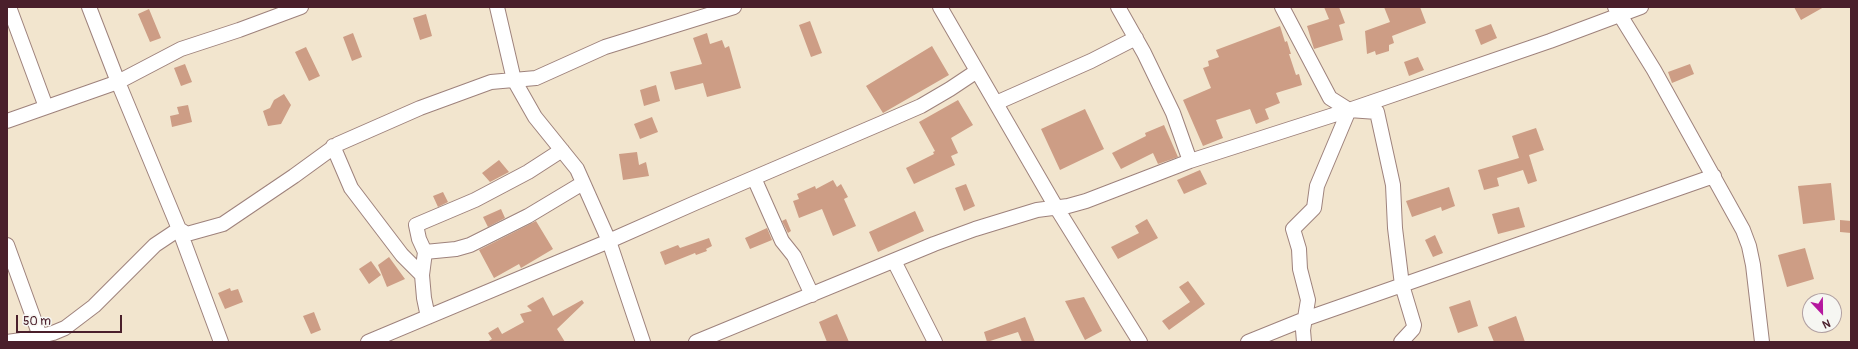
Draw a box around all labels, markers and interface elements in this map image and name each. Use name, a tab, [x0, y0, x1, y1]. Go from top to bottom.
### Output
north arrow	[1802, 293, 1842, 333]
scale bar	[18, 307, 124, 333]
text: 50 m	[23, 314, 51, 329]
text: N	[1820, 316, 1832, 331]

